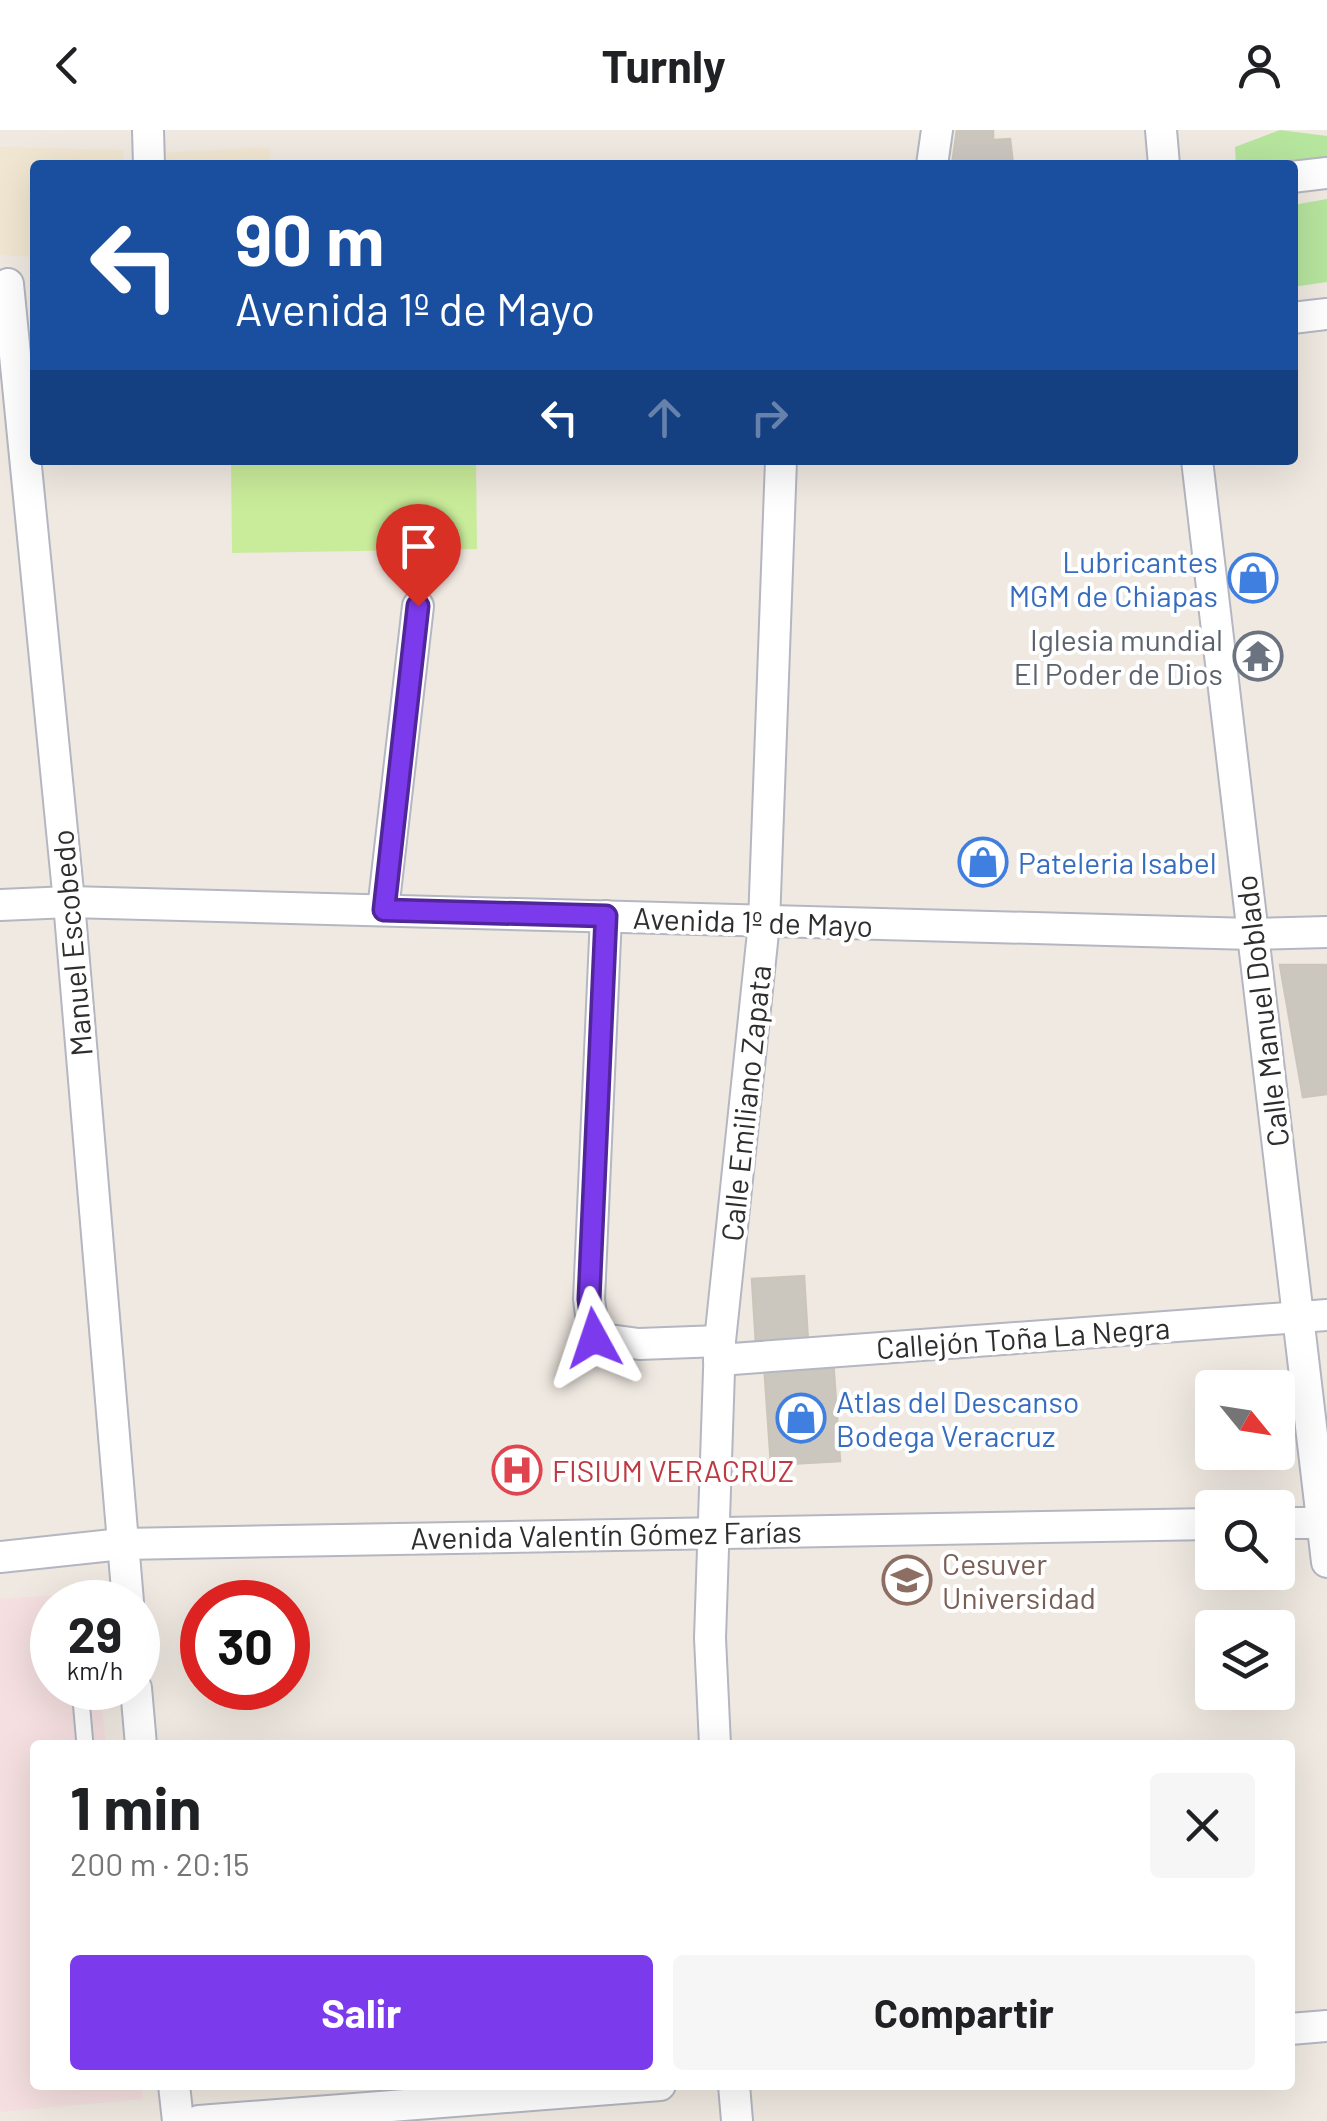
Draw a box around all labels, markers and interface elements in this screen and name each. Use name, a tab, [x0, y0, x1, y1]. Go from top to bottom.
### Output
icon: back	[40, 38, 95, 93]
text: Turnly	[601, 38, 726, 92]
icon: person	[1232, 38, 1287, 93]
text: 90 m	[235, 196, 385, 280]
icon: left	[70, 200, 200, 330]
text: Avenida 1º de Mayo	[235, 281, 595, 335]
icon: left	[532, 390, 587, 445]
icon: ahead	[637, 390, 692, 445]
icon: right	[742, 390, 797, 445]
pin	[376, 504, 461, 607]
icon: arrive	[391, 519, 446, 574]
place label: Lubricantes MGM de Chiapas	[1009, 543, 1218, 613]
shop icon: Lubricantes MGM de Chiapas	[1227, 552, 1279, 604]
place label: Iglesia mundial El Poder de Dios	[1014, 621, 1223, 691]
temple icon: Iglesia mundial El Poder de Dios	[1232, 630, 1284, 682]
street label: Manuel Escobedo	[43, 828, 99, 1058]
shop icon: Pateleria Isabel	[957, 836, 1009, 888]
place label: Pateleria Isabel	[1018, 844, 1217, 880]
street label: Calle Manuel Doblado	[1226, 873, 1296, 1149]
street label: Avenida 1º de Mayo	[632, 899, 874, 943]
street label: Calle Emiliano Zapata	[713, 963, 777, 1243]
position arrow	[542, 1286, 646, 1390]
street label: Callejón Toña La Negra	[875, 1309, 1171, 1365]
north arrow	[1195, 1370, 1295, 1470]
map controls	[1195, 1370, 1295, 1710]
place label: Atlas del Descanso Bodega Veracruz	[836, 1383, 1079, 1453]
shop icon: Atlas del Descanso Bodega Veracruz	[775, 1392, 827, 1444]
hospital icon: FISIUM VERACRUZ	[491, 1444, 543, 1496]
place label: FISIUM VERACRUZ	[552, 1452, 794, 1488]
button: search	[1195, 1490, 1295, 1590]
street label: Avenida Valentín Gómez Farías	[410, 1513, 802, 1555]
place label: Cesuver Universidad	[942, 1545, 1096, 1615]
school or university icon: Cesuver Universidad	[881, 1554, 933, 1606]
speed limit sign: 30	[180, 1580, 310, 1710]
text: 29	[68, 1603, 122, 1663]
button: layers	[1195, 1610, 1295, 1710]
text: km/h	[67, 1655, 123, 1685]
text: 1 min	[70, 1770, 201, 1842]
button: close	[1150, 1773, 1255, 1878]
text: 200 m · 20:15	[70, 1844, 249, 1882]
button: Salir	[70, 1955, 653, 2070]
button: Compartir	[673, 1955, 1255, 2070]

